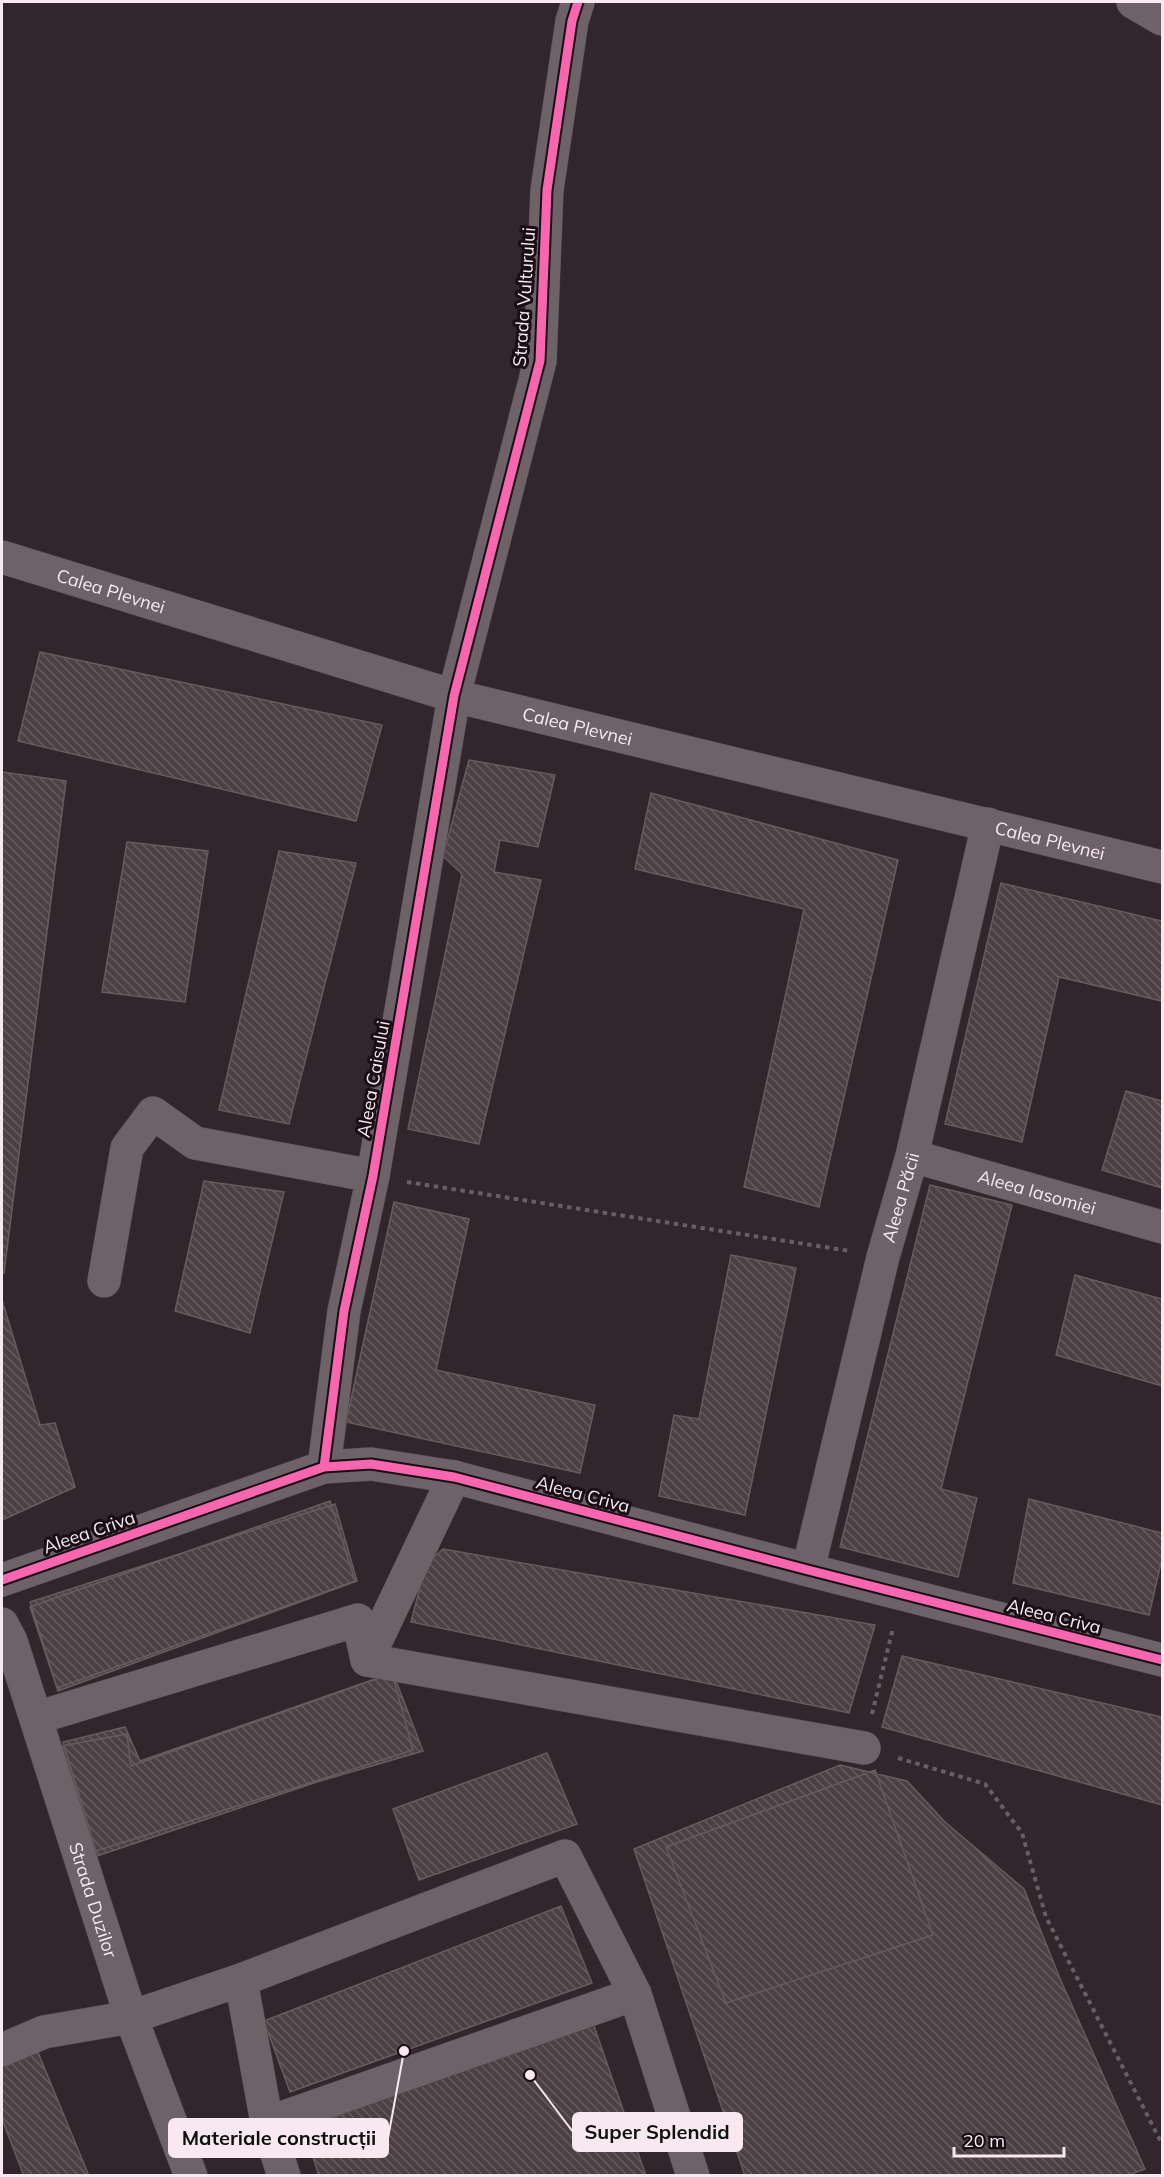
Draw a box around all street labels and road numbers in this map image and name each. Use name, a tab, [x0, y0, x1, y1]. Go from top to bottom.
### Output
street label: Strada Vulturului	[508, 226, 540, 368]
street label: Calea Plevnei	[54, 563, 168, 618]
street label: Calea Plevnei	[520, 701, 635, 750]
street label: Calea Plevnei	[993, 816, 1107, 864]
street label: Aleea Caisului	[351, 1019, 395, 1139]
street label: Aleea Păcii	[876, 1150, 924, 1245]
street label: Aleea Iasomiei	[975, 1164, 1099, 1219]
street label: Aleea Criva	[534, 1470, 632, 1518]
street label: Aleea Criva	[40, 1506, 138, 1558]
street label: Aleea Criva	[1005, 1593, 1103, 1639]
street label: Strada Duzilor	[64, 1839, 123, 1961]

